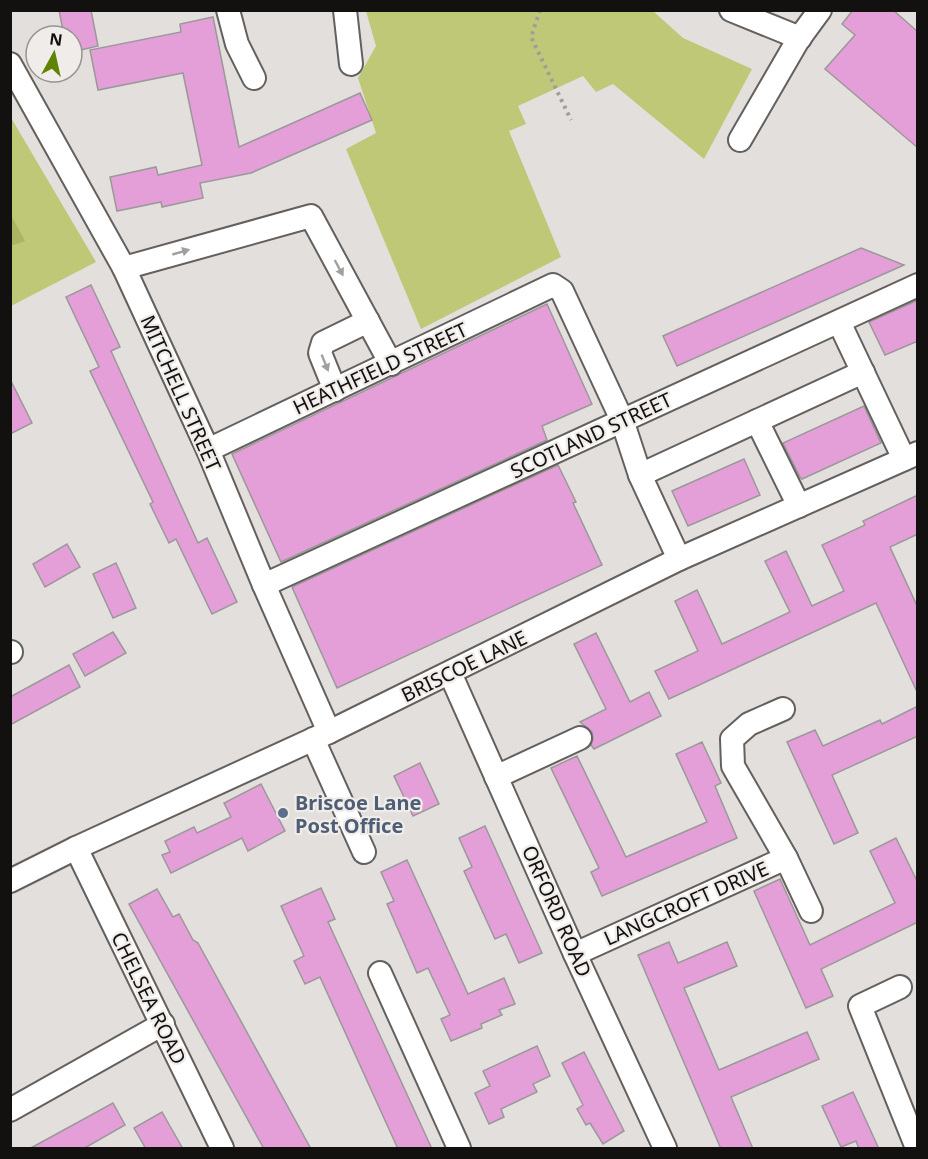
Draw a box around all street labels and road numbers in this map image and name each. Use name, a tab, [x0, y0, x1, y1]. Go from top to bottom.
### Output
street label: MITCHELL STREET	[134, 311, 228, 475]
street label: HEATHFIELD STREET	[288, 316, 472, 420]
street label: SCOTLAND STREET	[506, 386, 676, 484]
street label: BRISCOE LANE	[397, 624, 531, 708]
street label: ORFORD ROAD	[516, 841, 598, 981]
street label: LANGCROFT DRIVE	[599, 855, 773, 951]
street label: CHELSEA ROAD	[105, 927, 193, 1069]

